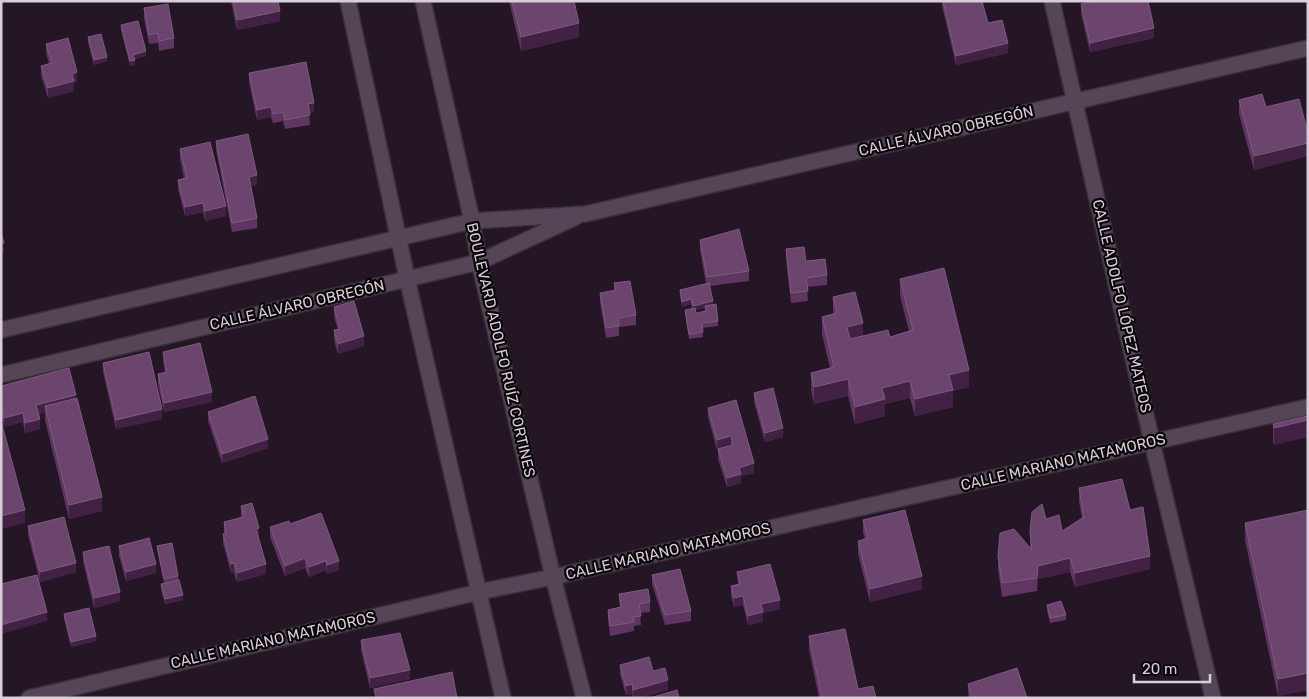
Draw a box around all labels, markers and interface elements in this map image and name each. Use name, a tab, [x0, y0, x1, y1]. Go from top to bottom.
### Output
street label: CALLE ÁLVARO OBREGÓN	[857, 102, 1035, 160]
street label: CALLE ADOLFO LÓPEZ MATEOS	[1089, 197, 1155, 415]
street label: BOULEVARD ADOLFO RUÍZ CORTINES	[463, 221, 539, 479]
street label: CALLE ÁLVARO OBREGÓN	[208, 276, 386, 334]
street label: CALLE MARIANO MATAMOROS	[959, 430, 1167, 494]
street label: CALLE MARIANO MATAMOROS	[564, 519, 772, 583]
street label: CALLE MARIANO MATAMOROS	[169, 608, 377, 672]
scale bar	[1134, 652, 1210, 684]
text: 20 m	[1142, 660, 1177, 678]

